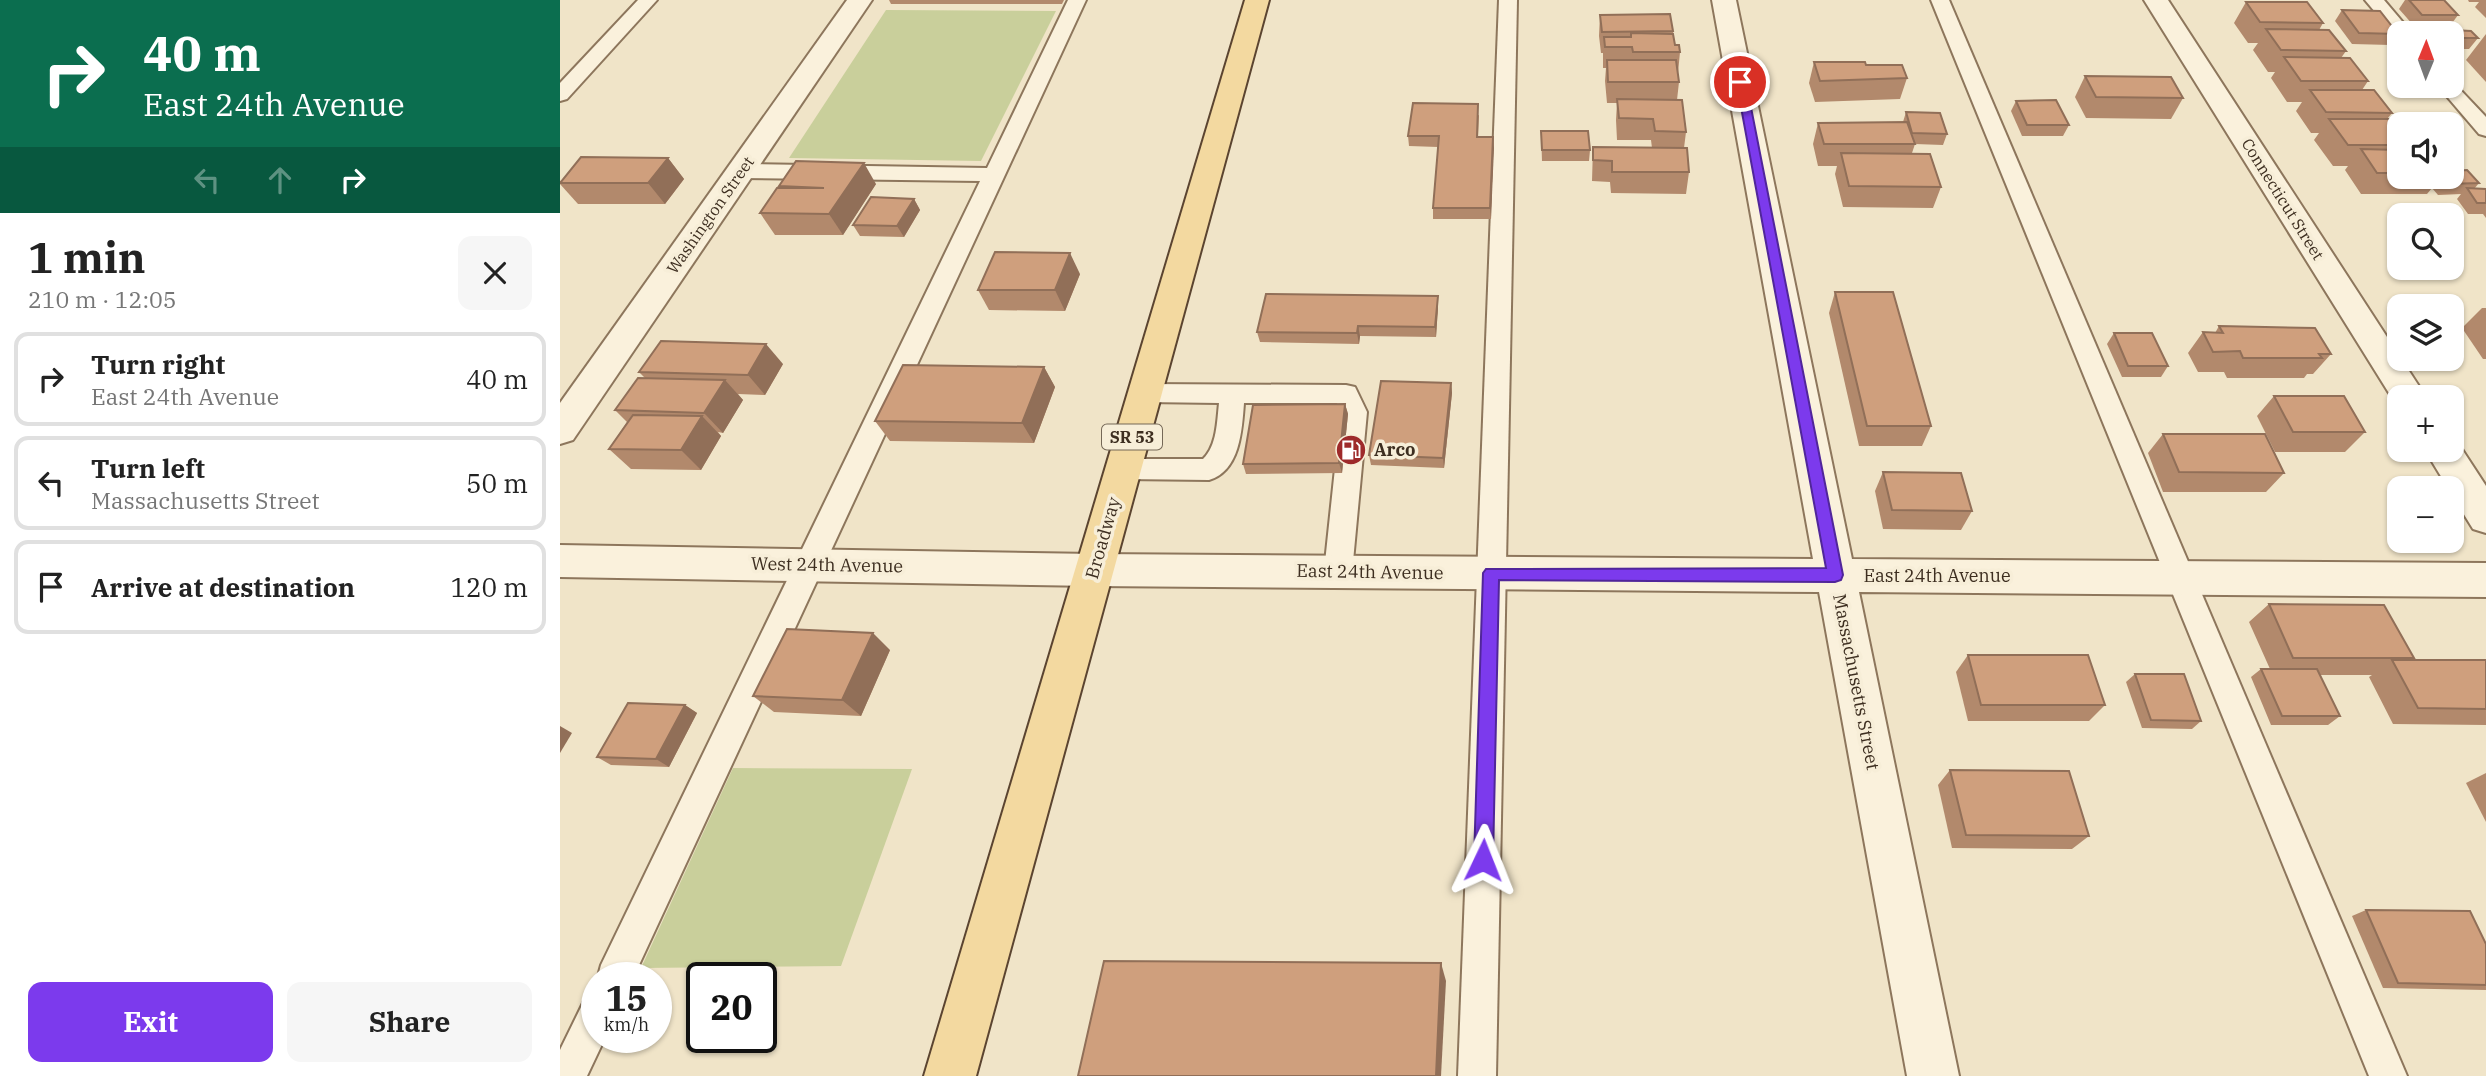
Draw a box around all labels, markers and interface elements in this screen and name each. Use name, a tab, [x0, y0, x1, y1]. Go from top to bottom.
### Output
text: 40 m	[143, 21, 261, 84]
north arrow	[2387, 21, 2464, 98]
map controls	[2387, 21, 2464, 553]
icon: right	[28, 28, 119, 119]
pin	[1710, 52, 1770, 112]
icon: arrive	[1721, 63, 1759, 101]
text: East 24th Avenue	[143, 83, 405, 125]
button: sound	[2387, 112, 2464, 189]
street label: Connecticut Street	[2238, 134, 2329, 264]
street label: Washington Street	[662, 152, 758, 277]
icon: left	[188, 161, 226, 199]
icon: ahead	[261, 161, 299, 199]
icon: right	[334, 161, 372, 199]
button: search	[2387, 203, 2464, 280]
text: 1 min	[28, 230, 146, 285]
button: close	[458, 236, 532, 310]
text: 210 m · 12:05	[28, 284, 177, 314]
button: layers	[2387, 294, 2464, 371]
text: Turn right	[91, 347, 225, 381]
icon: right	[32, 360, 70, 398]
text: 40 m	[466, 362, 528, 396]
text: East 24th Avenue	[91, 381, 279, 411]
button: +	[2387, 385, 2464, 462]
road number: SR 53	[1102, 424, 1162, 450]
fuel station icon: Arco	[1334, 433, 1368, 467]
place label: Arco	[1374, 438, 1415, 461]
text: Turn left	[91, 451, 205, 485]
icon: left	[32, 464, 70, 502]
text: 50 m	[466, 466, 528, 500]
button: −	[2387, 476, 2464, 553]
text: Massachusetts Street	[91, 485, 320, 515]
street label: Broadway	[1080, 494, 1125, 582]
street label: West 24th Avenue	[751, 552, 903, 577]
street label: East 24th Avenue	[1296, 559, 1444, 584]
street label: East 24th Avenue	[1863, 564, 2011, 587]
icon: arrive	[32, 568, 70, 606]
text: Arrive at destination	[91, 570, 355, 604]
text: 120 m	[450, 570, 528, 604]
street label: Massachusetts Street	[1828, 592, 1885, 772]
position arrow	[1446, 823, 1520, 897]
speed limit sign: 20	[686, 962, 777, 1053]
text: 15	[605, 975, 648, 1021]
button: Exit	[28, 982, 273, 1062]
button: Share	[287, 982, 532, 1062]
text: km/h	[604, 1013, 649, 1036]

